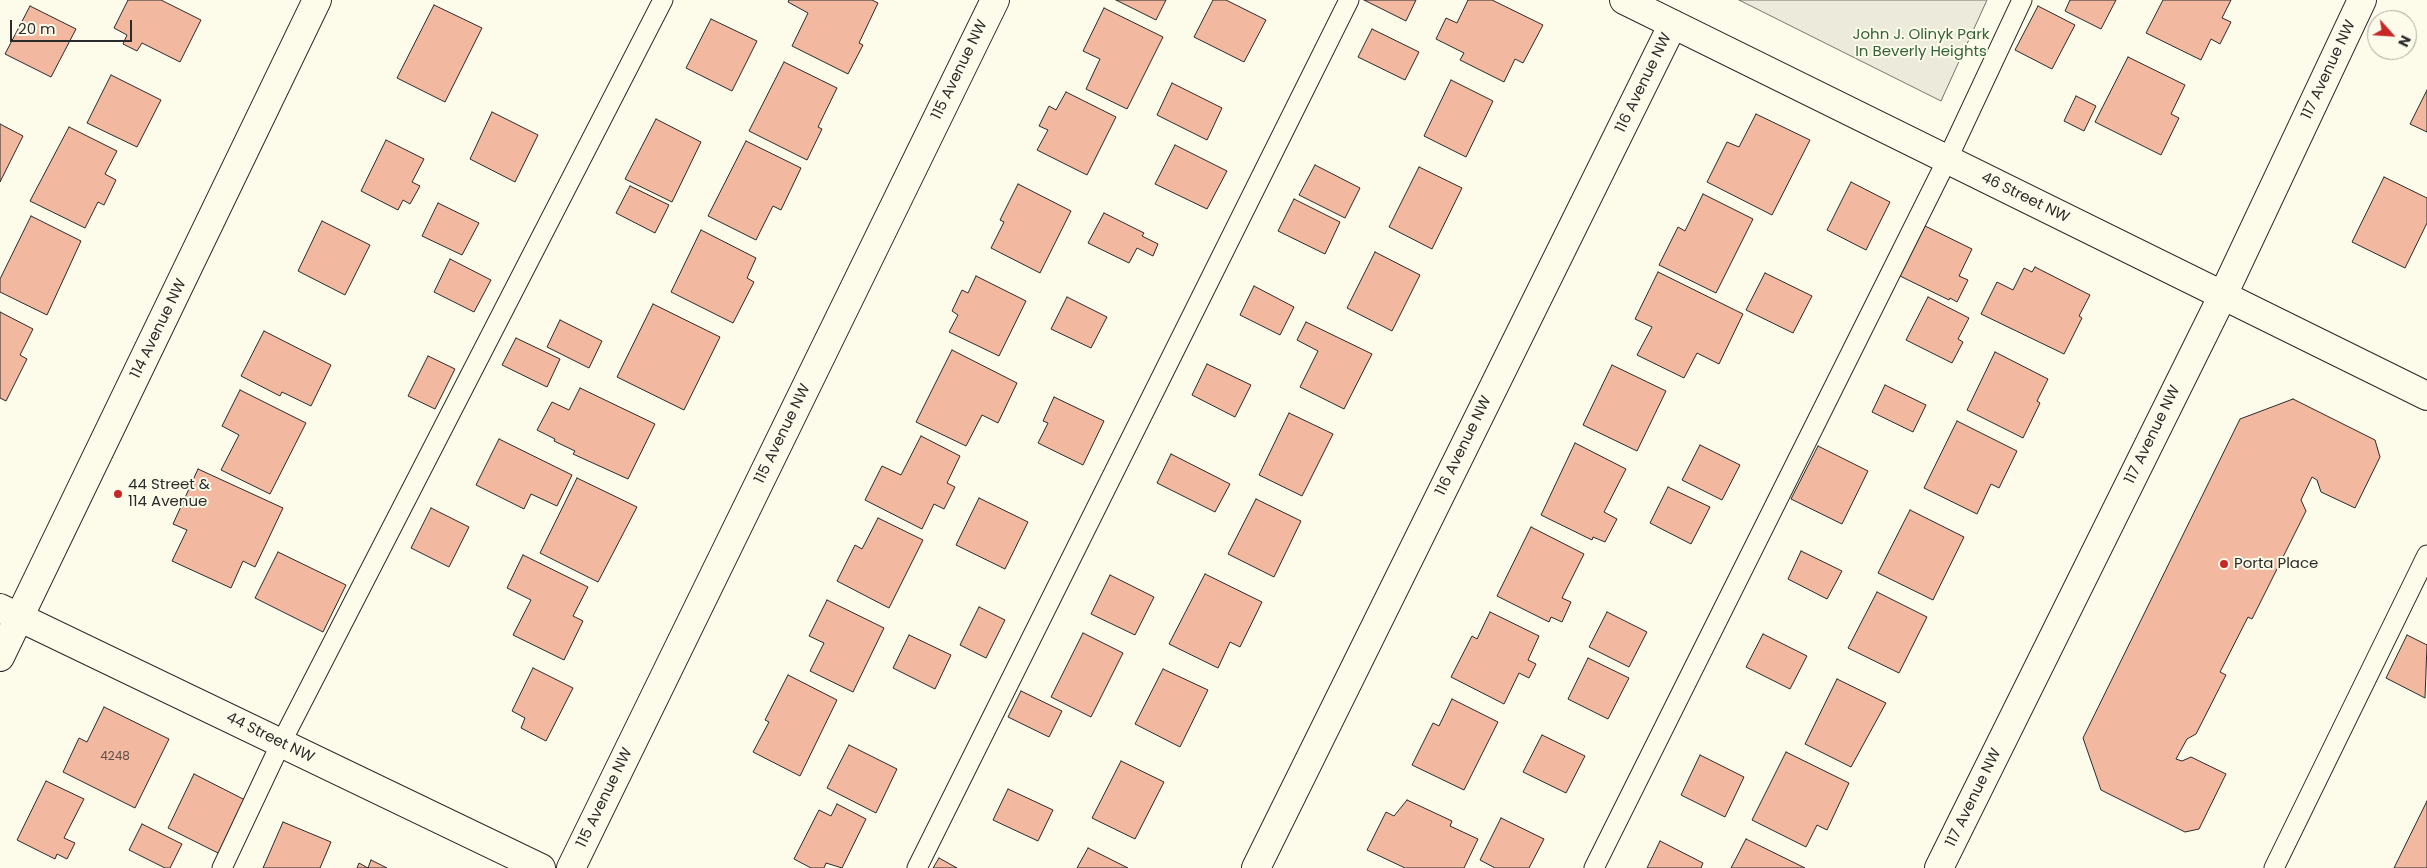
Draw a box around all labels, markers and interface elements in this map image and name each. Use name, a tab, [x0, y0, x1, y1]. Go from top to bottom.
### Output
scale bar	[12, 10, 135, 42]
north arrow	[2367, 10, 2417, 60]
street label: 115 Avenue NW	[928, 17, 992, 123]
text: 20 m	[18, 18, 56, 39]
street label: 117 Avenue NW	[2298, 18, 2360, 122]
park label: John J. Olinyk Park In Beverly Heights	[1853, 26, 1989, 61]
street label: 116 Avenue NW	[1612, 30, 1676, 136]
text: N	[2393, 32, 2416, 50]
street label: 46 Street NW	[1978, 169, 2072, 227]
street label: 114 Avenue NW	[127, 276, 191, 382]
street label: 115 Avenue NW	[751, 381, 815, 487]
street label: 117 Avenue NW	[2121, 383, 2185, 487]
street label: 116 Avenue NW	[1432, 393, 1496, 499]
place label: 44 Street & 114 Avenue	[128, 476, 210, 511]
marker: 44 Street & 114 Avenue	[112, 488, 124, 500]
place label: Porta Place	[2234, 555, 2318, 573]
marker: Porta Place	[2218, 558, 2230, 570]
street label: 44 Street NW	[223, 709, 317, 767]
street label: 115 Avenue NW	[573, 745, 637, 851]
street label: 117 Avenue NW	[1942, 746, 2006, 850]
house number: 4248	[100, 750, 130, 764]

